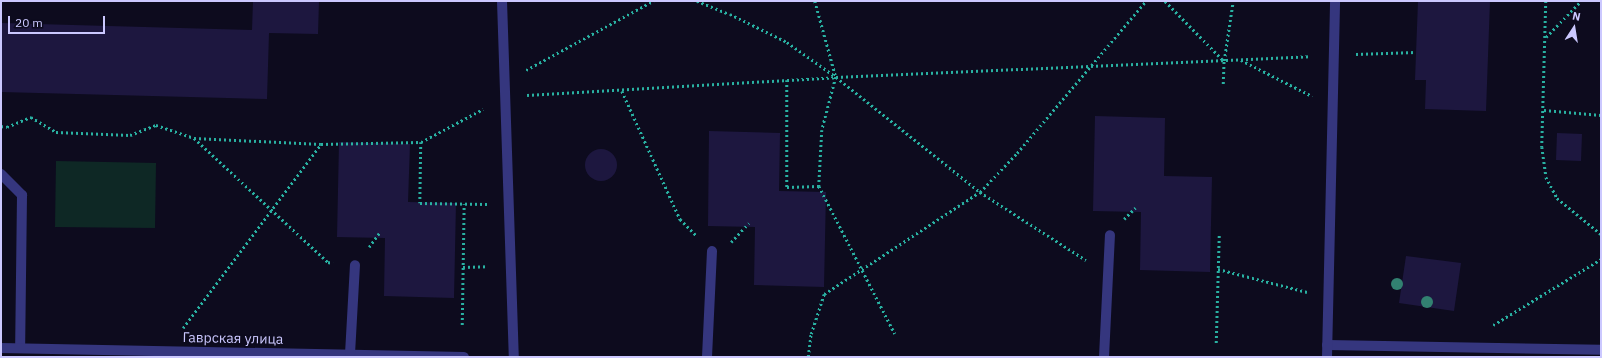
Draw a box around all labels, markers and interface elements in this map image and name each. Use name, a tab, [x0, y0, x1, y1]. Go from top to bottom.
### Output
scale bar	[10, 8, 107, 34]
north arrow	[1554, 8, 1594, 48]
text: N	[1571, 9, 1582, 24]
text: 20 m	[15, 15, 43, 30]
street label: Гаврская улица	[182, 329, 284, 347]

